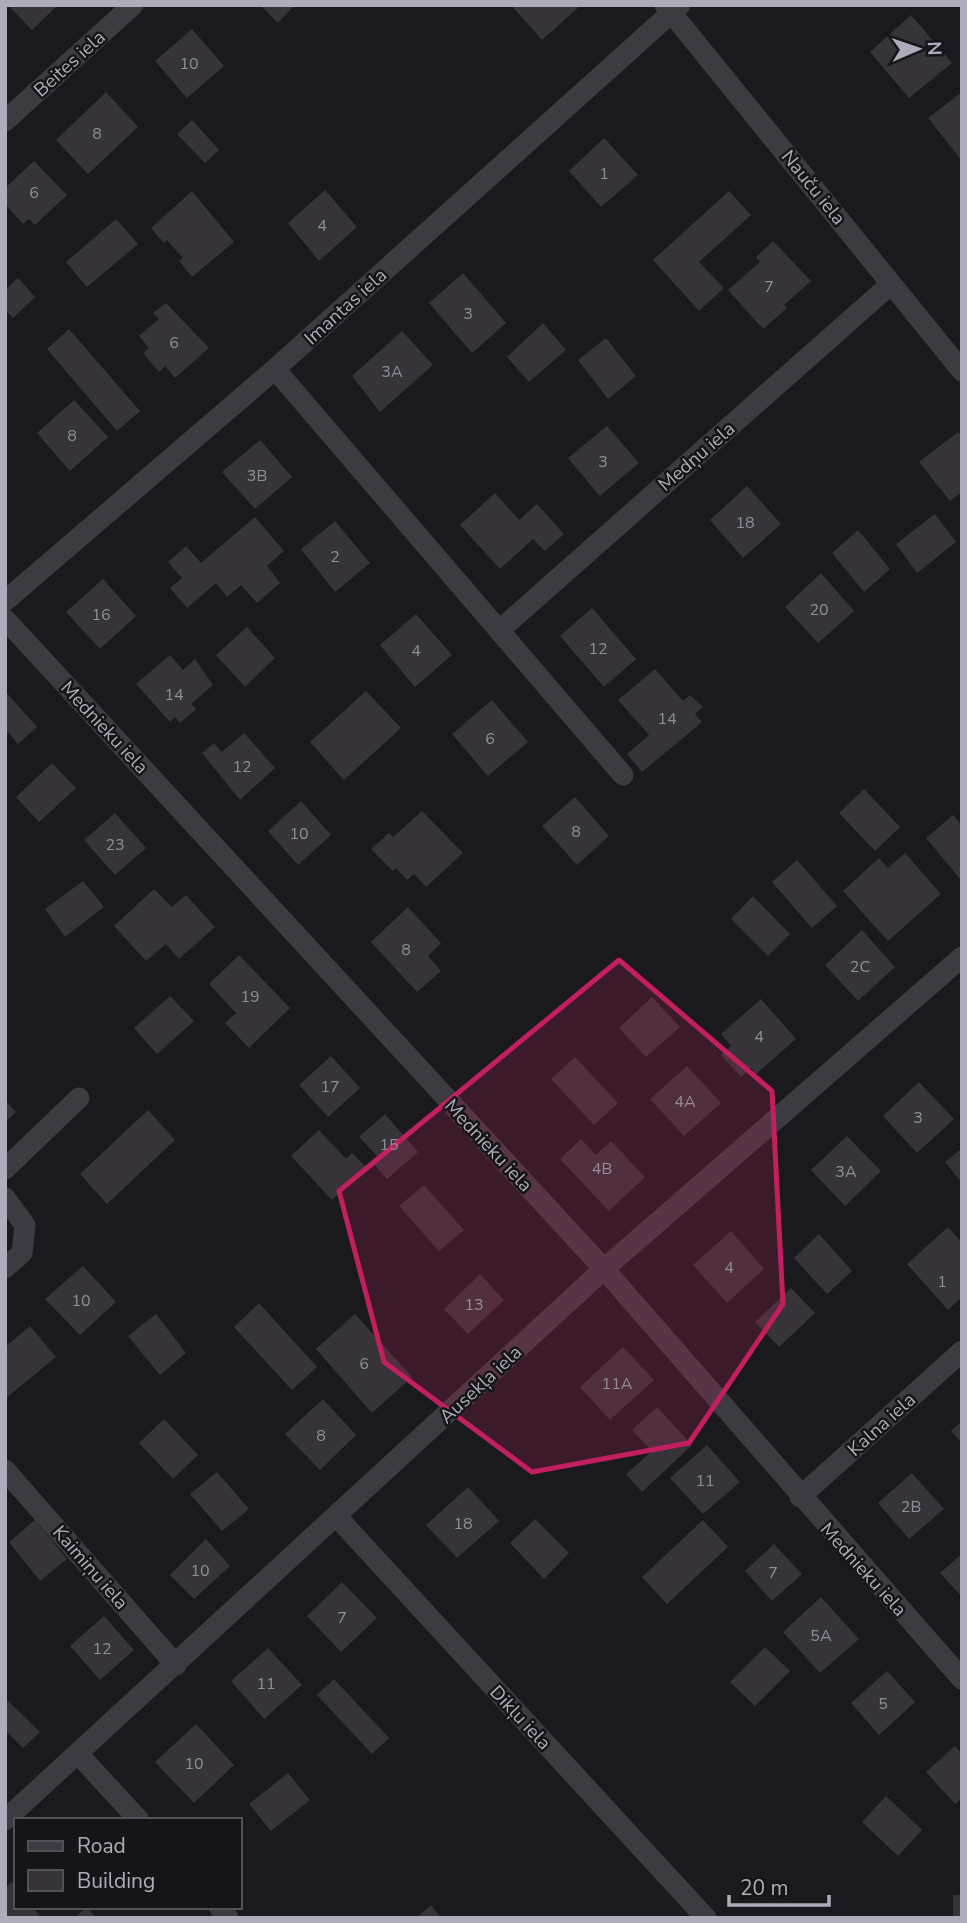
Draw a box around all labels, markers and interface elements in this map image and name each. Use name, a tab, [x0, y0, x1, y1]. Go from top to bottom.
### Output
north arrow	[883, 14, 953, 84]
street label: Beites iela	[28, 25, 111, 103]
text: N	[921, 41, 947, 56]
house number: 10	[179, 53, 199, 75]
house number: 8	[92, 123, 102, 145]
street label: Nauču iela	[775, 145, 851, 231]
house number: 1	[599, 163, 609, 185]
house number: 6	[29, 182, 39, 204]
house number: 4	[317, 215, 327, 237]
street label: Imantas iela	[299, 263, 393, 351]
house number: 7	[764, 276, 774, 298]
house number: 3	[463, 303, 473, 325]
house number: 6	[169, 332, 179, 354]
house number: 3A	[381, 361, 403, 383]
street label: Medņu iela	[653, 416, 741, 497]
house number: 8	[67, 425, 77, 447]
house number: 3	[598, 451, 608, 473]
house number: 3B	[247, 465, 267, 487]
house number: 18	[735, 512, 755, 534]
house number: 2	[330, 546, 340, 568]
house number: 20	[809, 599, 829, 621]
house number: 16	[91, 604, 111, 626]
house number: 12	[588, 638, 608, 660]
house number: 4	[411, 640, 421, 662]
street label: Mednieku iela	[55, 676, 154, 780]
house number: 14	[164, 684, 184, 706]
house number: 14	[657, 708, 677, 730]
house number: 6	[485, 728, 495, 750]
house number: 12	[232, 756, 252, 778]
house number: 8	[571, 821, 581, 843]
house number: 10	[289, 823, 309, 845]
house number: 23	[105, 834, 125, 856]
house number: 8	[401, 939, 411, 961]
house number: 2C	[850, 956, 870, 978]
house number: 19	[240, 986, 260, 1008]
house number: 4	[754, 1026, 764, 1048]
house number: 17	[320, 1076, 340, 1098]
house number: 4A	[674, 1091, 696, 1113]
street label: Mednieku iela	[439, 1094, 538, 1198]
house number: 3	[913, 1107, 923, 1129]
house number: 15	[379, 1134, 399, 1156]
house number: 4B	[592, 1158, 612, 1180]
house number: 3A	[835, 1161, 857, 1183]
house number: 4	[724, 1257, 734, 1279]
house number: 1	[937, 1271, 947, 1293]
house number: 10	[71, 1290, 91, 1312]
house number: 13	[464, 1294, 484, 1316]
street label: Ausekļa iela	[434, 1340, 528, 1430]
house number: 6	[359, 1353, 369, 1375]
house number: 11A	[602, 1373, 633, 1395]
street label: Kalna iela	[842, 1387, 921, 1462]
house number: 8	[316, 1425, 326, 1447]
house number: 11	[695, 1470, 715, 1492]
house number: 2B	[901, 1496, 921, 1518]
house number: 18	[453, 1513, 473, 1535]
street label: Mednieku iela	[814, 1517, 912, 1622]
street label: Kaimiņu iela	[46, 1520, 134, 1615]
house number: 10	[190, 1560, 210, 1582]
house number: 7	[768, 1562, 778, 1584]
house number: 7	[337, 1607, 347, 1629]
house number: 5A	[810, 1625, 832, 1647]
house number: 12	[92, 1638, 112, 1660]
house number: 11	[256, 1673, 276, 1695]
street label: Dikļu iela	[484, 1680, 557, 1756]
house number: 5	[878, 1693, 888, 1715]
house number: 10	[184, 1753, 204, 1775]
legend	[14, 1818, 242, 1909]
text: Road	[77, 1832, 126, 1860]
scale bar	[729, 1864, 829, 1908]
text: Building	[77, 1867, 155, 1895]
text: 20 m	[740, 1874, 789, 1902]

